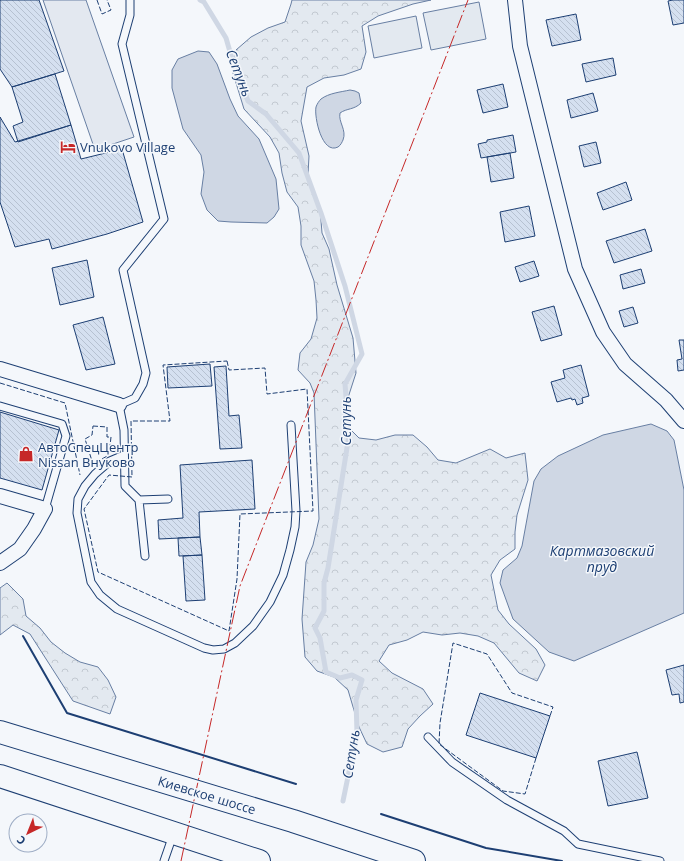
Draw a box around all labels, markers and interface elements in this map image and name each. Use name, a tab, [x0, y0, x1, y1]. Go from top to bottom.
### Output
water label: Сетунь	[222, 46, 257, 99]
hotel icon: Vnukovo Village	[59, 138, 77, 156]
place label: Vnukovo Village	[80, 138, 175, 156]
water label: Сетунь	[336, 396, 355, 446]
place label: АвтоСпецЦентр Nissan Внуково	[38, 438, 139, 471]
shop icon: АвтоСпецЦентр Nissan Внуково	[17, 445, 35, 463]
water label: Картмазовский пруд	[550, 541, 654, 576]
water label: Сетунь	[337, 728, 364, 780]
street label: Киевское шоссе	[156, 772, 258, 818]
north arrow	[8, 813, 48, 853]
text: С	[13, 833, 29, 849]

